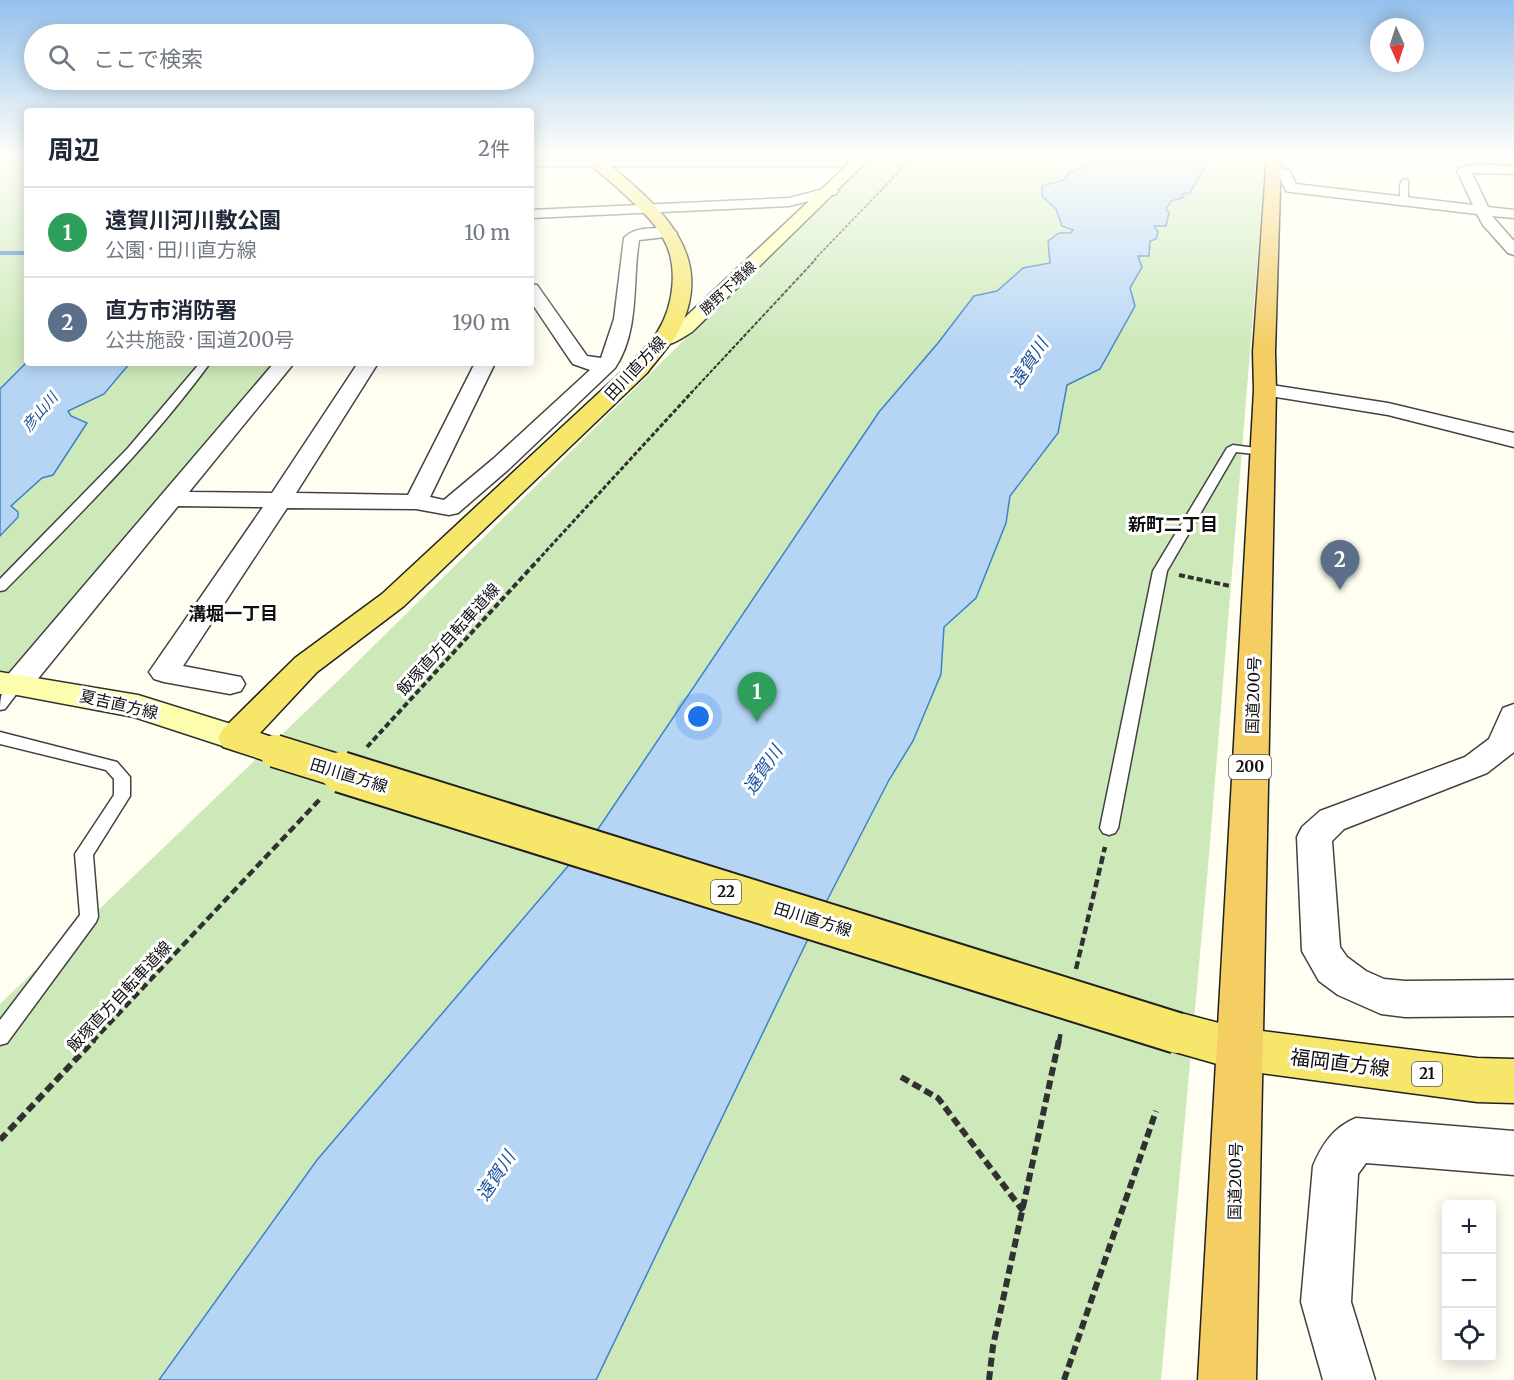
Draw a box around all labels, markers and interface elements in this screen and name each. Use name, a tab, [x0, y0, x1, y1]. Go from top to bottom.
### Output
north arrow	[1370, 18, 1424, 72]
search box	[24, 24, 534, 90]
icon: search	[45, 41, 78, 74]
text: ここで検索	[93, 45, 203, 73]
text: 周辺	[48, 133, 100, 166]
text: 2件	[478, 136, 510, 161]
text: 遠賀川河川敷公園	[105, 206, 281, 234]
text: 1	[63, 220, 72, 245]
text: 10 m	[464, 220, 510, 245]
text: 公園 · 田川直方線	[105, 237, 257, 262]
street label: 勝野下境線	[696, 258, 760, 318]
text: 直方市消防署	[105, 296, 237, 324]
text: 2	[62, 310, 73, 335]
text: 190 m	[452, 310, 510, 335]
text: 公共施設 · 国道200号	[105, 327, 294, 352]
street label: 田川直方線	[600, 332, 670, 404]
water label: 遠賀川	[1004, 332, 1054, 392]
water label: 彦山川	[18, 387, 63, 435]
district label: 新町二丁目	[1128, 513, 1218, 536]
pin: 2	[1320, 540, 1360, 590]
street label: 飯塚直方自転車道線	[392, 579, 504, 699]
district label: 溝堀一丁目	[188, 602, 278, 625]
street label: 国道200号	[1242, 656, 1264, 734]
pin: 1	[738, 672, 777, 722]
street label: 夏吉直方線	[78, 685, 160, 723]
your location	[684, 702, 713, 731]
water label: 遠賀川	[738, 739, 788, 799]
street label: 田川直方線	[308, 754, 390, 796]
road number: 200	[1229, 755, 1271, 779]
road number: 22	[711, 880, 741, 904]
street label: 田川直方線	[772, 898, 854, 940]
street label: 飯塚直方自転車道線	[63, 937, 175, 1055]
street label: 福岡直方線	[1289, 1044, 1391, 1081]
road number: 21	[1412, 1062, 1442, 1086]
street label: 国道200号	[1224, 1142, 1246, 1220]
water label: 遠賀川	[471, 1145, 521, 1205]
map controls	[1442, 1200, 1496, 1362]
button: +	[1442, 1200, 1496, 1254]
button: −	[1442, 1254, 1496, 1308]
button: locate	[1442, 1308, 1496, 1362]

